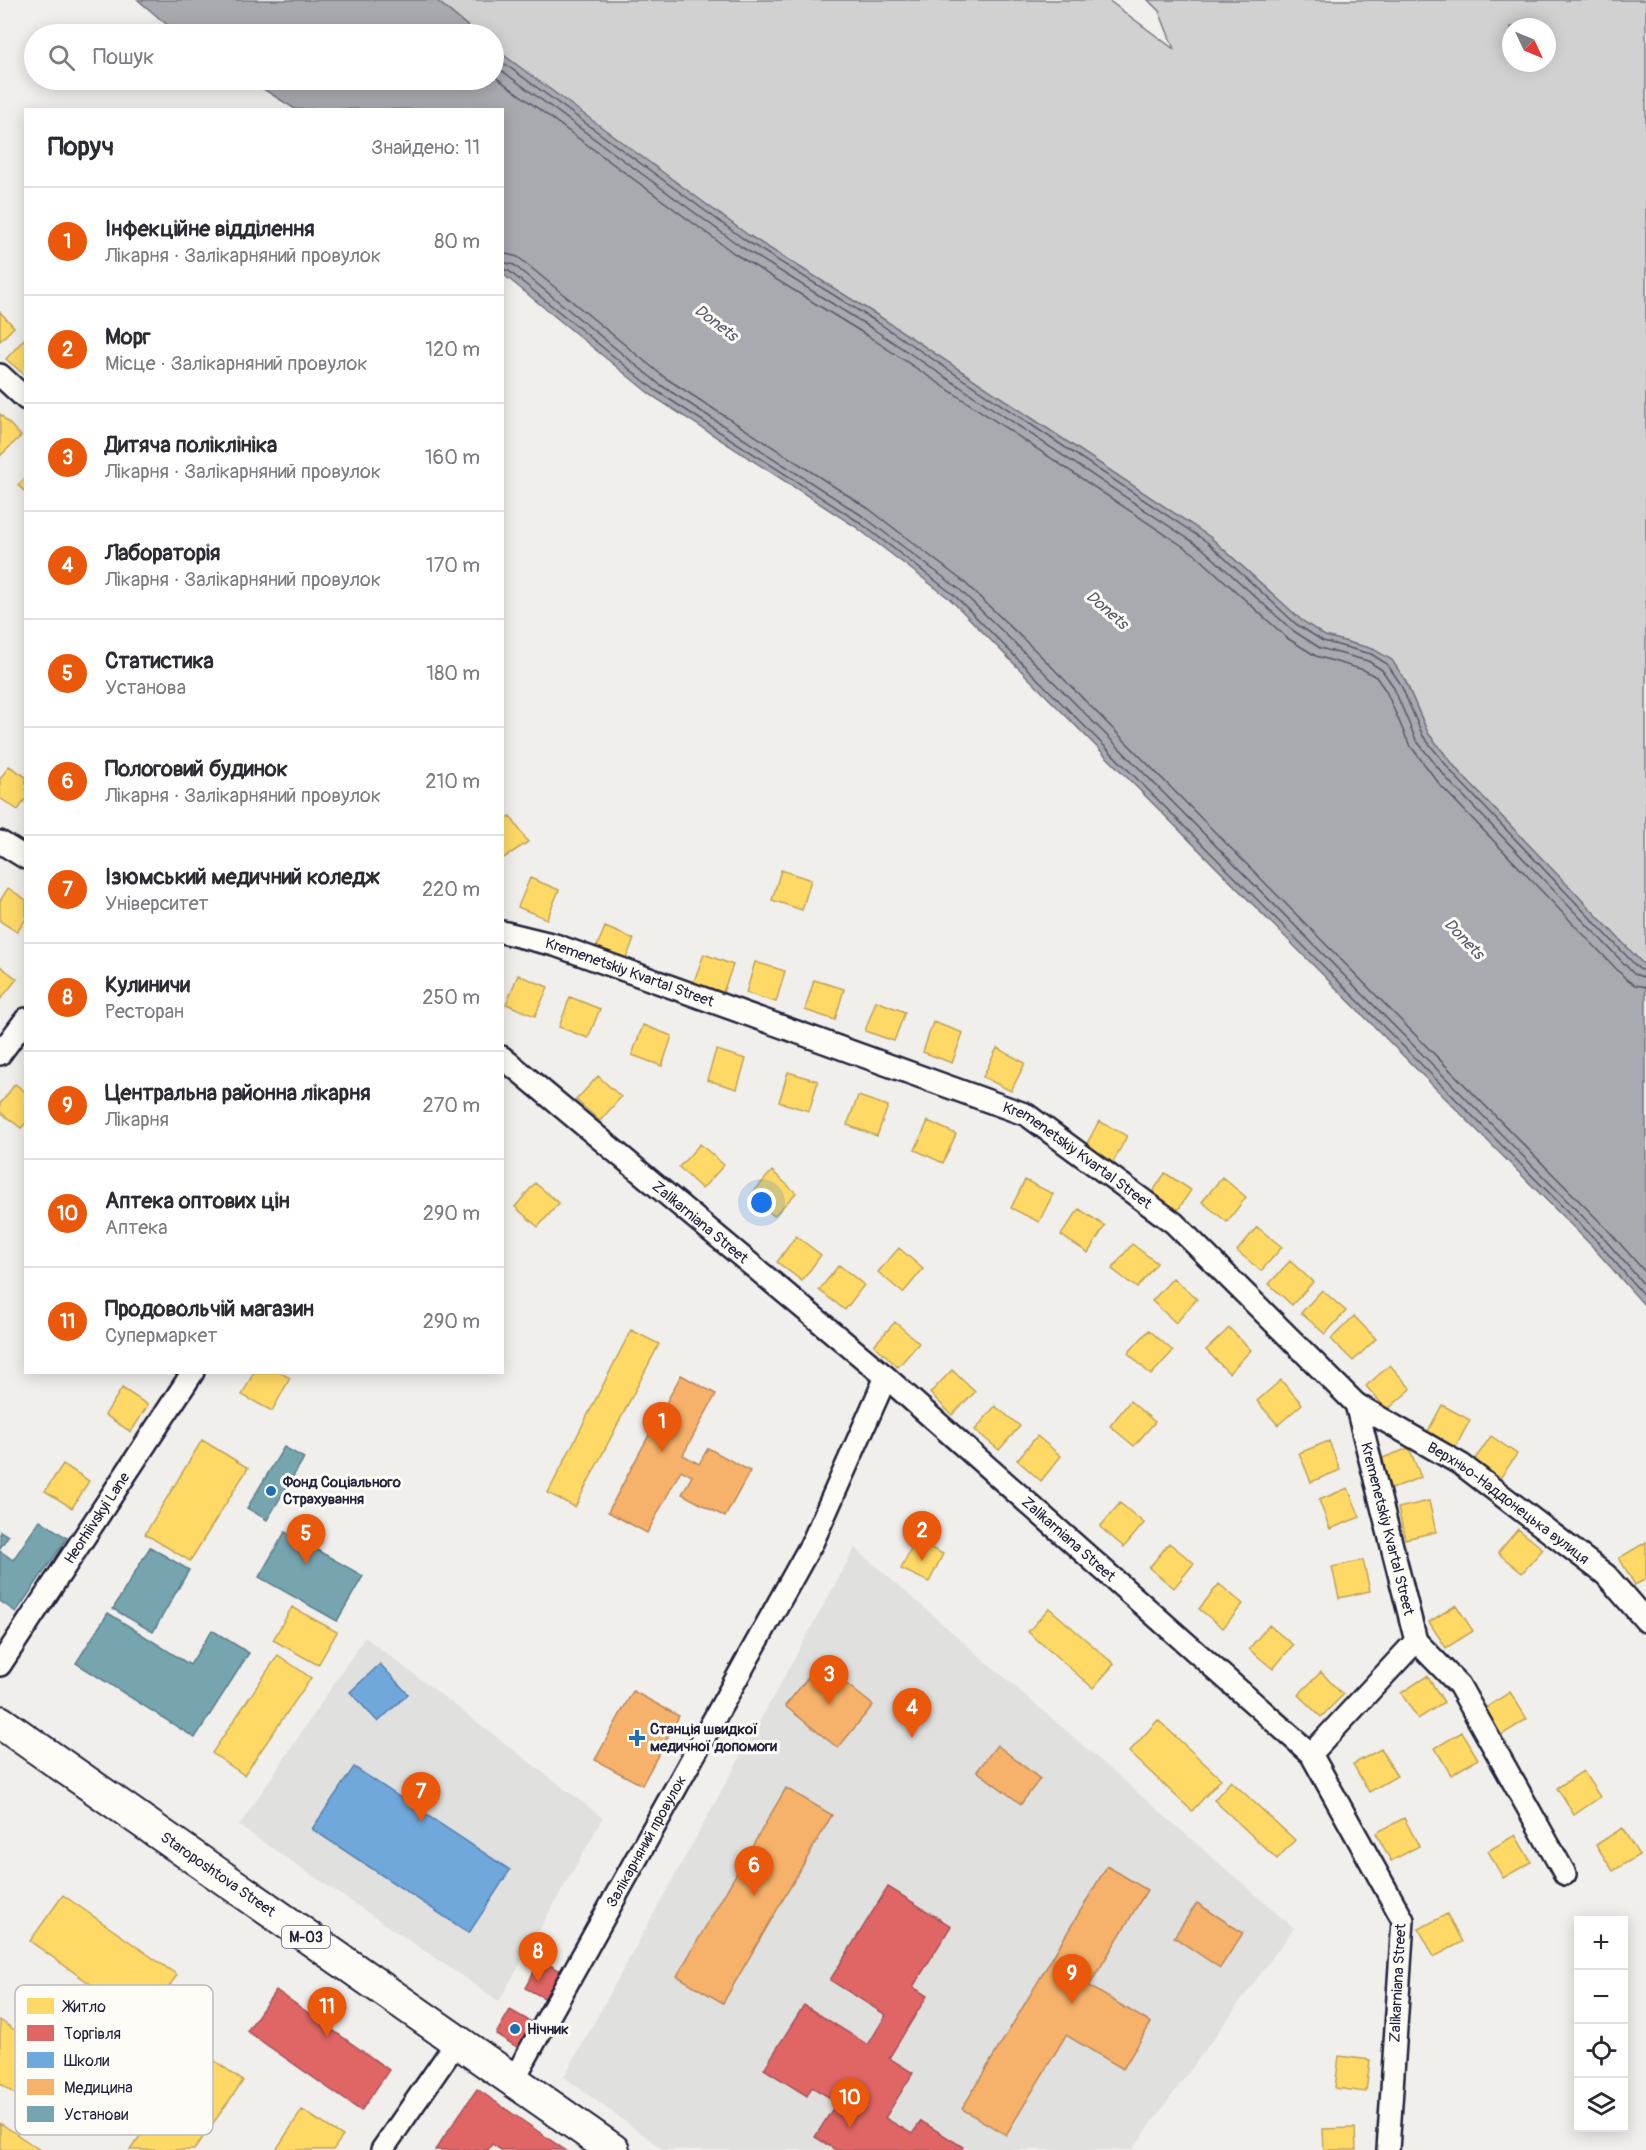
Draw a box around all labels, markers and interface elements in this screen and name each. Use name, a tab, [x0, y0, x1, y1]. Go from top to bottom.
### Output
north arrow	[1502, 18, 1556, 72]
search box	[24, 24, 504, 90]
icon: search	[45, 41, 78, 74]
text: Пошук	[93, 43, 154, 71]
text: Поруч	[48, 131, 114, 163]
text: Знайдено: 11	[371, 135, 480, 160]
text: Інфекційне відділення	[105, 215, 315, 243]
text: 1	[64, 229, 71, 254]
text: 80 m	[434, 229, 480, 254]
text: Лікарня · Залікарняний провулок	[105, 243, 381, 268]
water label: Donets	[690, 300, 743, 347]
text: Морг	[105, 323, 151, 351]
text: 2	[62, 337, 73, 362]
text: 120 m	[425, 337, 480, 362]
text: Місце · Залікарняний провулок	[105, 351, 368, 376]
text: Дитяча поліклініка	[105, 431, 277, 459]
text: 3	[62, 445, 73, 470]
text: 160 m	[425, 445, 480, 470]
text: Лікарня · Залікарняний провулок	[105, 459, 381, 484]
text: Лабораторія	[105, 539, 220, 567]
text: 4	[62, 553, 73, 578]
text: 170 m	[426, 553, 480, 578]
text: Лікарня · Залікарняний провулок	[105, 567, 381, 592]
water label: Donets	[1082, 586, 1133, 635]
text: Статистика	[105, 647, 214, 675]
text: 5	[62, 661, 73, 686]
text: 180 m	[426, 661, 480, 686]
text: Установа	[105, 675, 186, 700]
text: Пологовий будинок	[105, 755, 288, 783]
text: 6	[62, 769, 73, 794]
text: 210 m	[425, 769, 480, 794]
text: Лікарня · Залікарняний провулок	[105, 783, 381, 808]
text: Ізюмський медичний коледж	[105, 863, 380, 891]
text: 7	[62, 877, 73, 902]
text: 220 m	[422, 877, 480, 902]
text: Університет	[105, 891, 209, 916]
water label: Donets	[1440, 914, 1489, 965]
street label: Kremenetskiy Kvartal Street	[544, 934, 717, 1011]
text: Кулиничи	[105, 971, 190, 999]
text: 8	[62, 985, 73, 1010]
text: 250 m	[422, 985, 480, 1010]
text: Ресторан	[105, 999, 184, 1024]
text: Центральна районна лікарня	[105, 1079, 370, 1107]
text: 9	[62, 1093, 73, 1118]
text: 270 m	[422, 1093, 480, 1118]
street label: Kremenetskiy Kvartal Street	[1000, 1098, 1156, 1214]
text: Лікарня	[105, 1107, 169, 1132]
street label: Zalikarniana Street	[648, 1177, 753, 1268]
text: Аптека оптових цін	[105, 1187, 290, 1215]
your location	[747, 1188, 776, 1217]
text: 10	[57, 1201, 78, 1226]
text: 290 m	[423, 1201, 480, 1226]
text: Аптека	[105, 1215, 168, 1240]
text: Продовольчiй магазин	[105, 1295, 314, 1323]
text: 11	[60, 1309, 75, 1334]
text: 290 m	[423, 1309, 480, 1334]
text: Супермаркет	[105, 1323, 217, 1348]
pin: 1	[642, 1402, 682, 1452]
street label: Верхньо-Наддонецька вулиця	[1424, 1438, 1593, 1568]
street label: Kremenetskiy Kvartal Street	[1357, 1440, 1419, 1618]
street label: Heorhiivskyi Lane	[60, 1468, 134, 1567]
place label: Фонд Соцiального Страхування	[282, 1473, 401, 1509]
marker: Фонд Соцiального Страхування	[264, 1484, 278, 1498]
street label: Zalikarniana Street	[1018, 1492, 1120, 1586]
pin: 2	[902, 1512, 942, 1561]
pin: 5	[286, 1514, 326, 1564]
pin: 3	[810, 1656, 848, 1705]
pin: 4	[892, 1688, 932, 1738]
place label: Станція швидкої медичної допомоги	[650, 1720, 777, 1756]
marker: Станція швидкої медичної допомоги	[628, 1729, 646, 1747]
pin: 7	[402, 1772, 440, 1822]
street label: Залікарняний провулок	[602, 1772, 690, 1911]
street label: Staroposhtova Street	[157, 1828, 280, 1921]
pin: 6	[734, 1846, 774, 1896]
map controls	[1574, 1916, 1628, 2132]
button: +	[1574, 1916, 1628, 1970]
street label: Zalikarniana Street	[1385, 1922, 1411, 2043]
road number: М-03	[282, 1926, 330, 1948]
pin: 8	[518, 1932, 558, 1982]
pin: 9	[1052, 1954, 1092, 2004]
button: −	[1574, 1970, 1628, 2024]
legend	[15, 1985, 213, 2135]
pin: 11	[308, 1988, 346, 2037]
text: Житло	[61, 1997, 106, 2017]
place label: Нічник	[527, 2020, 569, 2039]
marker: Нічник	[508, 2022, 522, 2036]
text: Торгівля	[64, 2024, 121, 2044]
button: locate	[1574, 2024, 1628, 2078]
text: Школи	[64, 2051, 109, 2071]
text: Медицина	[64, 2078, 133, 2098]
pin: 10	[830, 2078, 870, 2128]
button: layers	[1574, 2078, 1628, 2132]
text: Установи	[64, 2105, 128, 2125]

